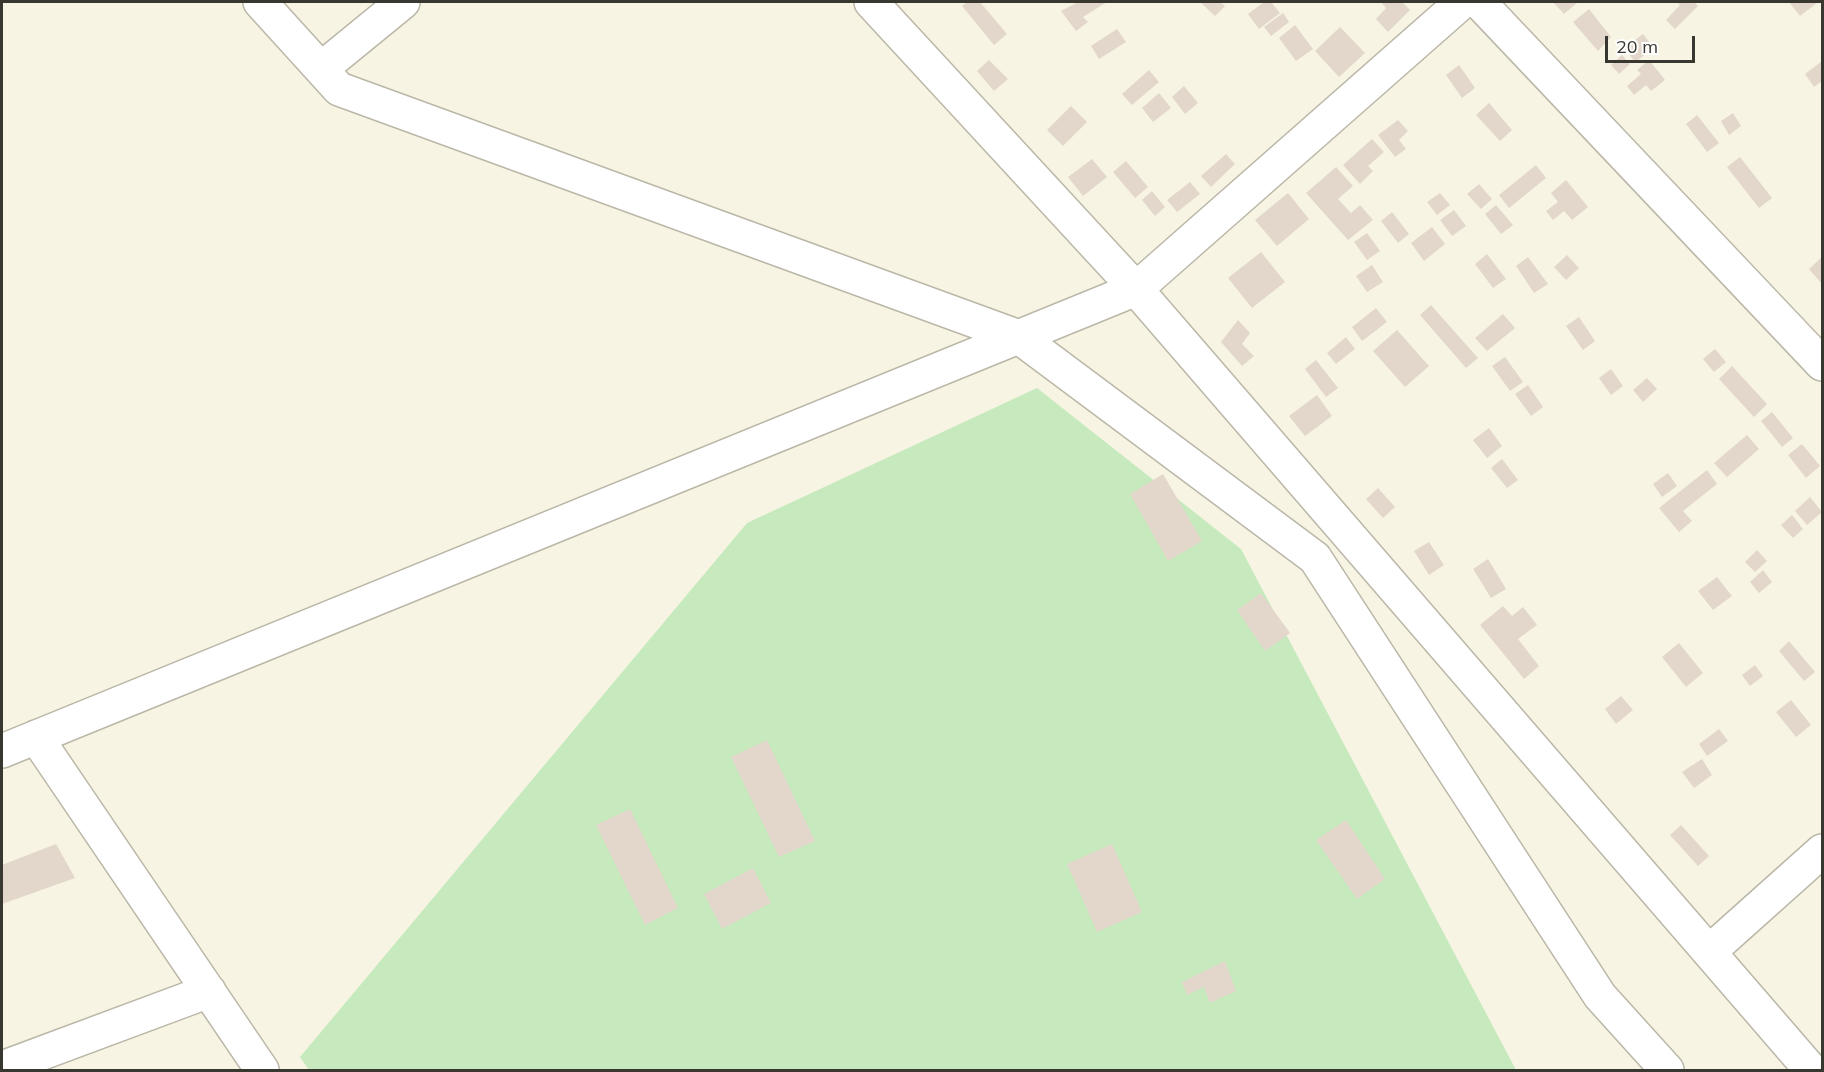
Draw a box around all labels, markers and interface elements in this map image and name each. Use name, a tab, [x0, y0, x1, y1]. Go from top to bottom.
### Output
scale bar	[1608, 24, 1698, 62]
text: 20 m	[1616, 35, 1658, 58]

